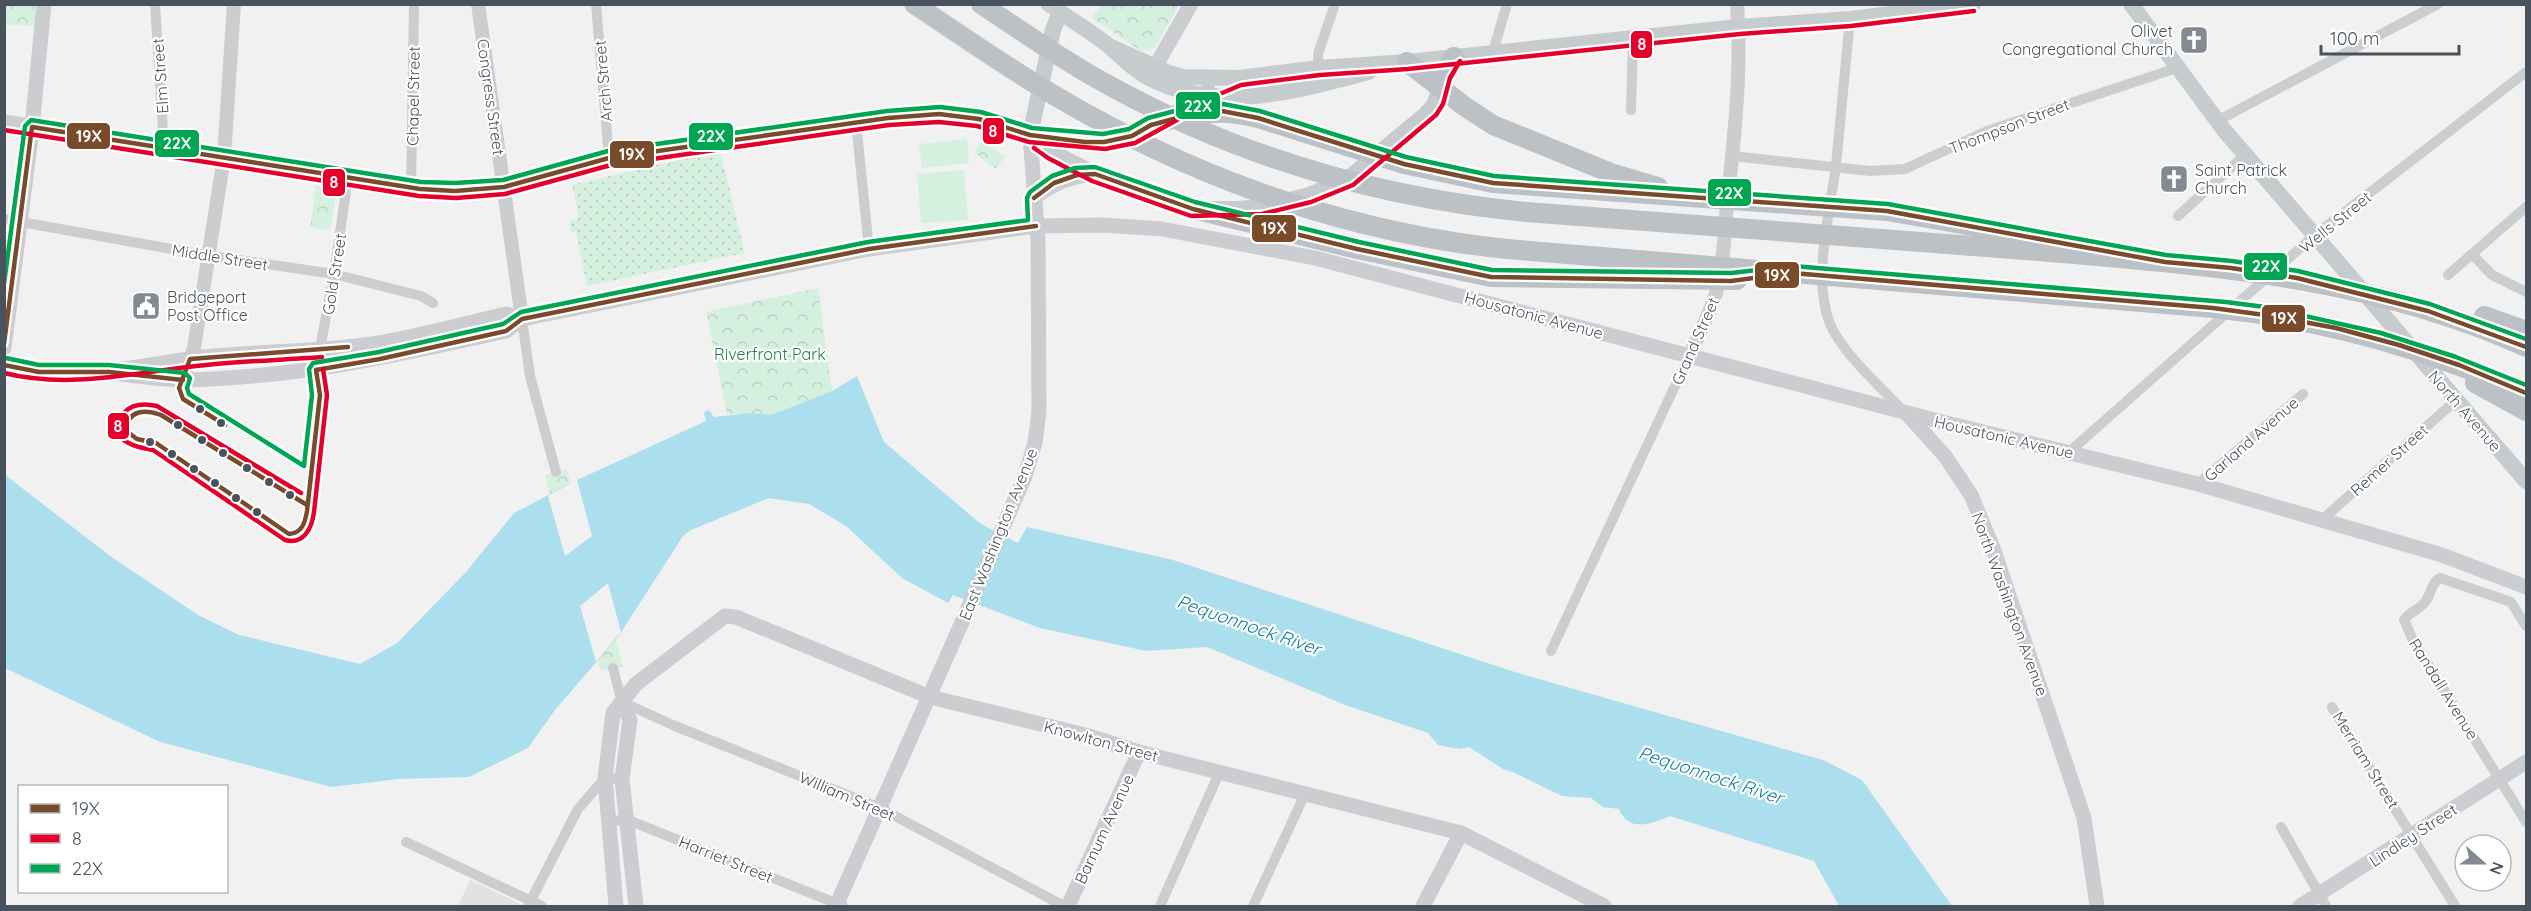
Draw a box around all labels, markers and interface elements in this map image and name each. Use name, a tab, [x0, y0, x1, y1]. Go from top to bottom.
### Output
scale bar	[2321, 18, 2459, 56]
place label: Olivet Congregational Church	[2002, 21, 2173, 59]
church icon: Olivet Congregational Church	[2178, 24, 2210, 56]
text: 100 m	[2330, 27, 2379, 50]
line badge: 8	[1630, 30, 1653, 59]
text: 8	[1638, 34, 1647, 54]
street label: Elm Street	[147, 38, 173, 114]
street label: Congress Street	[473, 38, 509, 156]
street label: Arch Street	[589, 39, 617, 123]
street label: Chapel Street	[402, 46, 424, 146]
line badge: 22X	[1175, 91, 1221, 120]
street label: Thompson Street	[1946, 94, 2072, 158]
text: 22X	[1184, 96, 1212, 116]
line badge: 8	[982, 117, 1005, 145]
text: 8	[989, 121, 998, 141]
line badge: 19X	[66, 122, 111, 150]
line badge: 22X	[688, 122, 734, 151]
text: 19X	[76, 126, 102, 146]
text: 22X	[697, 126, 725, 146]
line badge: 22X	[154, 129, 200, 158]
text: 22X	[163, 133, 191, 153]
line badge: 19X	[609, 140, 655, 169]
text: 19X	[619, 144, 645, 164]
place label: Saint Patrick Church	[2195, 160, 2287, 198]
church icon: Saint Patrick Church	[2158, 163, 2190, 195]
line badge: 8	[322, 168, 346, 197]
text: 8	[330, 172, 339, 192]
line badge: 22X	[1707, 178, 1752, 207]
text: 22X	[1715, 183, 1743, 203]
street label: Wells Street	[2295, 187, 2375, 257]
line badge: 19X	[1251, 214, 1297, 243]
text: 19X	[1261, 218, 1287, 238]
street label: Gold Street	[318, 232, 350, 316]
street label: Middle Street	[171, 240, 269, 274]
line badge: 22X	[2243, 252, 2288, 281]
text: 22X	[2252, 256, 2280, 276]
line badge: 19X	[1754, 261, 1800, 289]
text: 19X	[1764, 265, 1790, 285]
place label: Bridgeport Post Office	[167, 287, 248, 325]
street label: Housatonic Avenue	[1462, 287, 1606, 343]
public building icon: Bridgeport Post Office	[130, 290, 162, 322]
street label: Grand Street	[1667, 294, 1723, 388]
line badge: 19X	[2261, 304, 2306, 333]
text: 19X	[2271, 308, 2297, 328]
park label: Riverfront Park	[714, 344, 826, 364]
street label: North Avenue	[2424, 366, 2506, 456]
street label: Garland Avenue	[2200, 393, 2302, 485]
unlabelled marker	[194, 403, 206, 415]
street label: Housatonic Avenue	[1932, 411, 2076, 463]
line badge: 8	[107, 412, 130, 440]
text: 8	[114, 416, 123, 436]
unlabelled marker	[215, 417, 227, 429]
unlabelled marker	[172, 419, 184, 431]
street label: Remer Street	[2346, 420, 2432, 500]
unlabelled marker	[196, 434, 208, 446]
unlabelled marker	[144, 436, 156, 448]
street label: East Washington Avenue	[954, 445, 1042, 623]
unlabelled marker	[217, 447, 229, 459]
unlabelled marker	[166, 448, 178, 460]
unlabelled marker	[241, 462, 253, 474]
unlabelled marker	[188, 463, 200, 475]
unlabelled marker	[263, 476, 275, 488]
unlabelled marker	[209, 477, 221, 489]
unlabelled marker	[284, 489, 296, 501]
unlabelled marker	[230, 492, 242, 504]
unlabelled marker	[251, 506, 263, 518]
street label: North Washington Avenue	[1967, 509, 2053, 699]
water label: Pequonnock River	[1174, 590, 1326, 661]
street label: Randall Avenue	[2405, 635, 2483, 743]
street label: Merriam Street	[2328, 708, 2404, 812]
street label: Knowlton Street	[1042, 716, 1160, 766]
water label: Pequonnock River	[1636, 741, 1788, 810]
street label: William Street	[796, 767, 898, 825]
street label: Barnum Avenue	[1070, 771, 1138, 887]
legend	[18, 785, 228, 893]
text: 19X	[72, 797, 100, 820]
street label: Lindley Street	[2365, 799, 2461, 871]
text: 8	[72, 827, 82, 850]
street label: Harriet Street	[676, 831, 776, 887]
north arrow	[2453, 833, 2513, 893]
text: 22X	[72, 857, 103, 880]
text: N	[2486, 859, 2508, 877]

